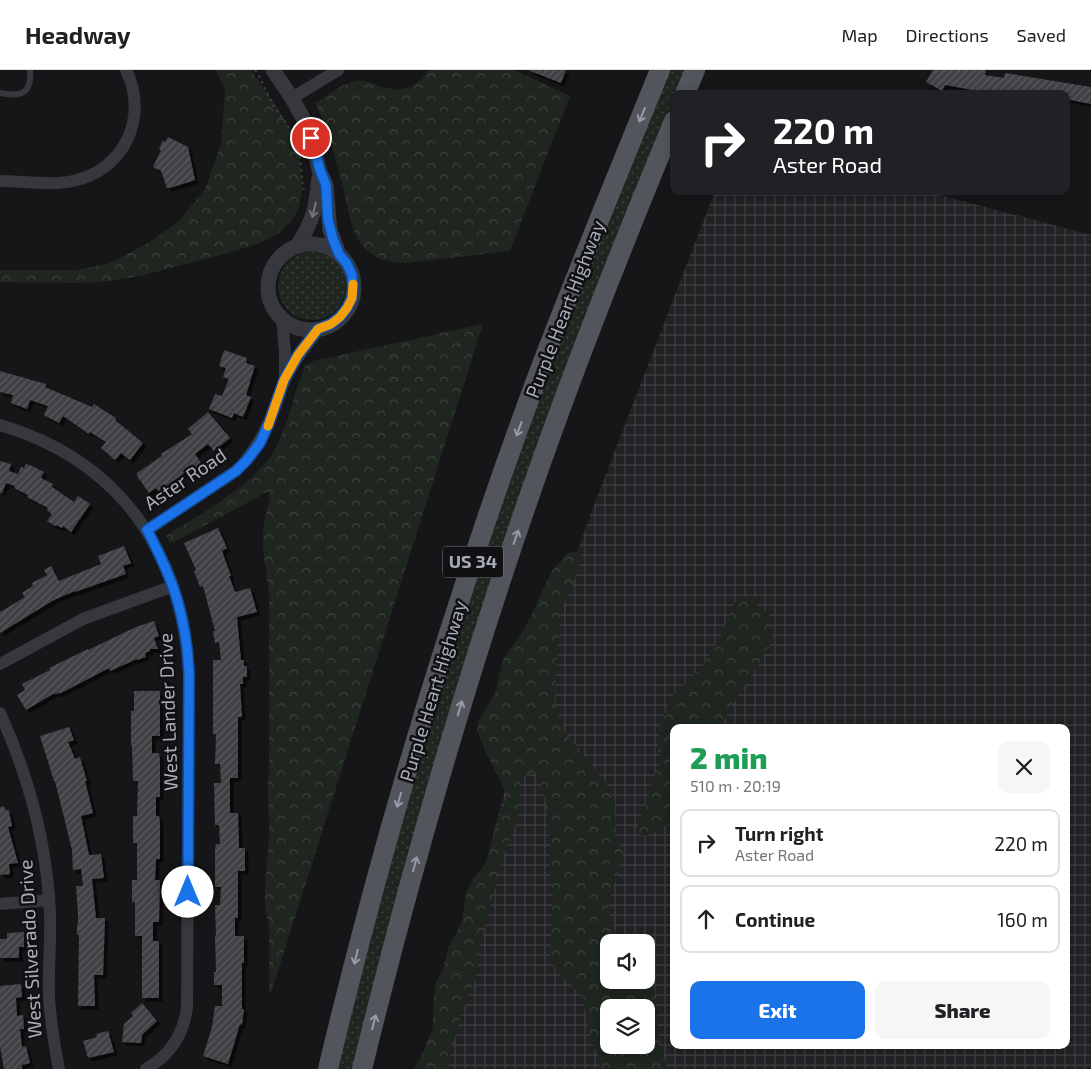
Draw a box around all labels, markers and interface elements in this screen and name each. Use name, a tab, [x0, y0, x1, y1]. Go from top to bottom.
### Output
text: Headway	[25, 20, 131, 49]
text: Map	[841, 24, 878, 46]
text: Directions	[906, 24, 989, 46]
text: Saved	[1017, 24, 1066, 46]
one-way arrow	[637, 107, 646, 122]
text: 220 m	[773, 109, 874, 151]
icon: right	[690, 110, 755, 175]
pin	[290, 117, 332, 159]
icon: arrive	[297, 124, 325, 152]
text: Aster Road	[773, 151, 882, 177]
one-way arrow	[309, 202, 318, 218]
street label: Purple Heart Highway	[520, 217, 609, 401]
one-way arrow	[514, 421, 523, 437]
street label: Aster Road	[139, 443, 230, 514]
one-way arrow	[511, 529, 521, 545]
road number: US 34	[443, 547, 503, 578]
street label: Purple Heart Highway	[394, 597, 471, 784]
street label: West Lander Drive	[153, 633, 182, 791]
one-way arrow	[456, 701, 466, 717]
text: 2 min	[690, 739, 768, 775]
button: close	[998, 741, 1050, 793]
text: 510 m · 20:19	[690, 776, 781, 795]
one-way arrow	[394, 792, 404, 808]
text: Turn right	[735, 822, 823, 845]
icon: right	[692, 829, 720, 857]
text: 220 m	[994, 832, 1048, 855]
text: Aster Road	[735, 845, 814, 864]
one-way arrow	[411, 857, 420, 873]
street label: West Silverado Drive	[13, 859, 46, 1039]
position arrow	[161, 865, 213, 917]
icon: ahead	[692, 905, 720, 933]
text: Continue	[735, 908, 815, 931]
text: 160 m	[997, 908, 1048, 931]
map controls	[600, 934, 655, 1054]
button: sound	[600, 934, 655, 989]
one-way arrow	[351, 949, 361, 965]
button: Exit	[690, 981, 865, 1039]
button: Share	[875, 981, 1050, 1039]
button: layers	[600, 999, 655, 1054]
one-way arrow	[370, 1014, 379, 1030]

